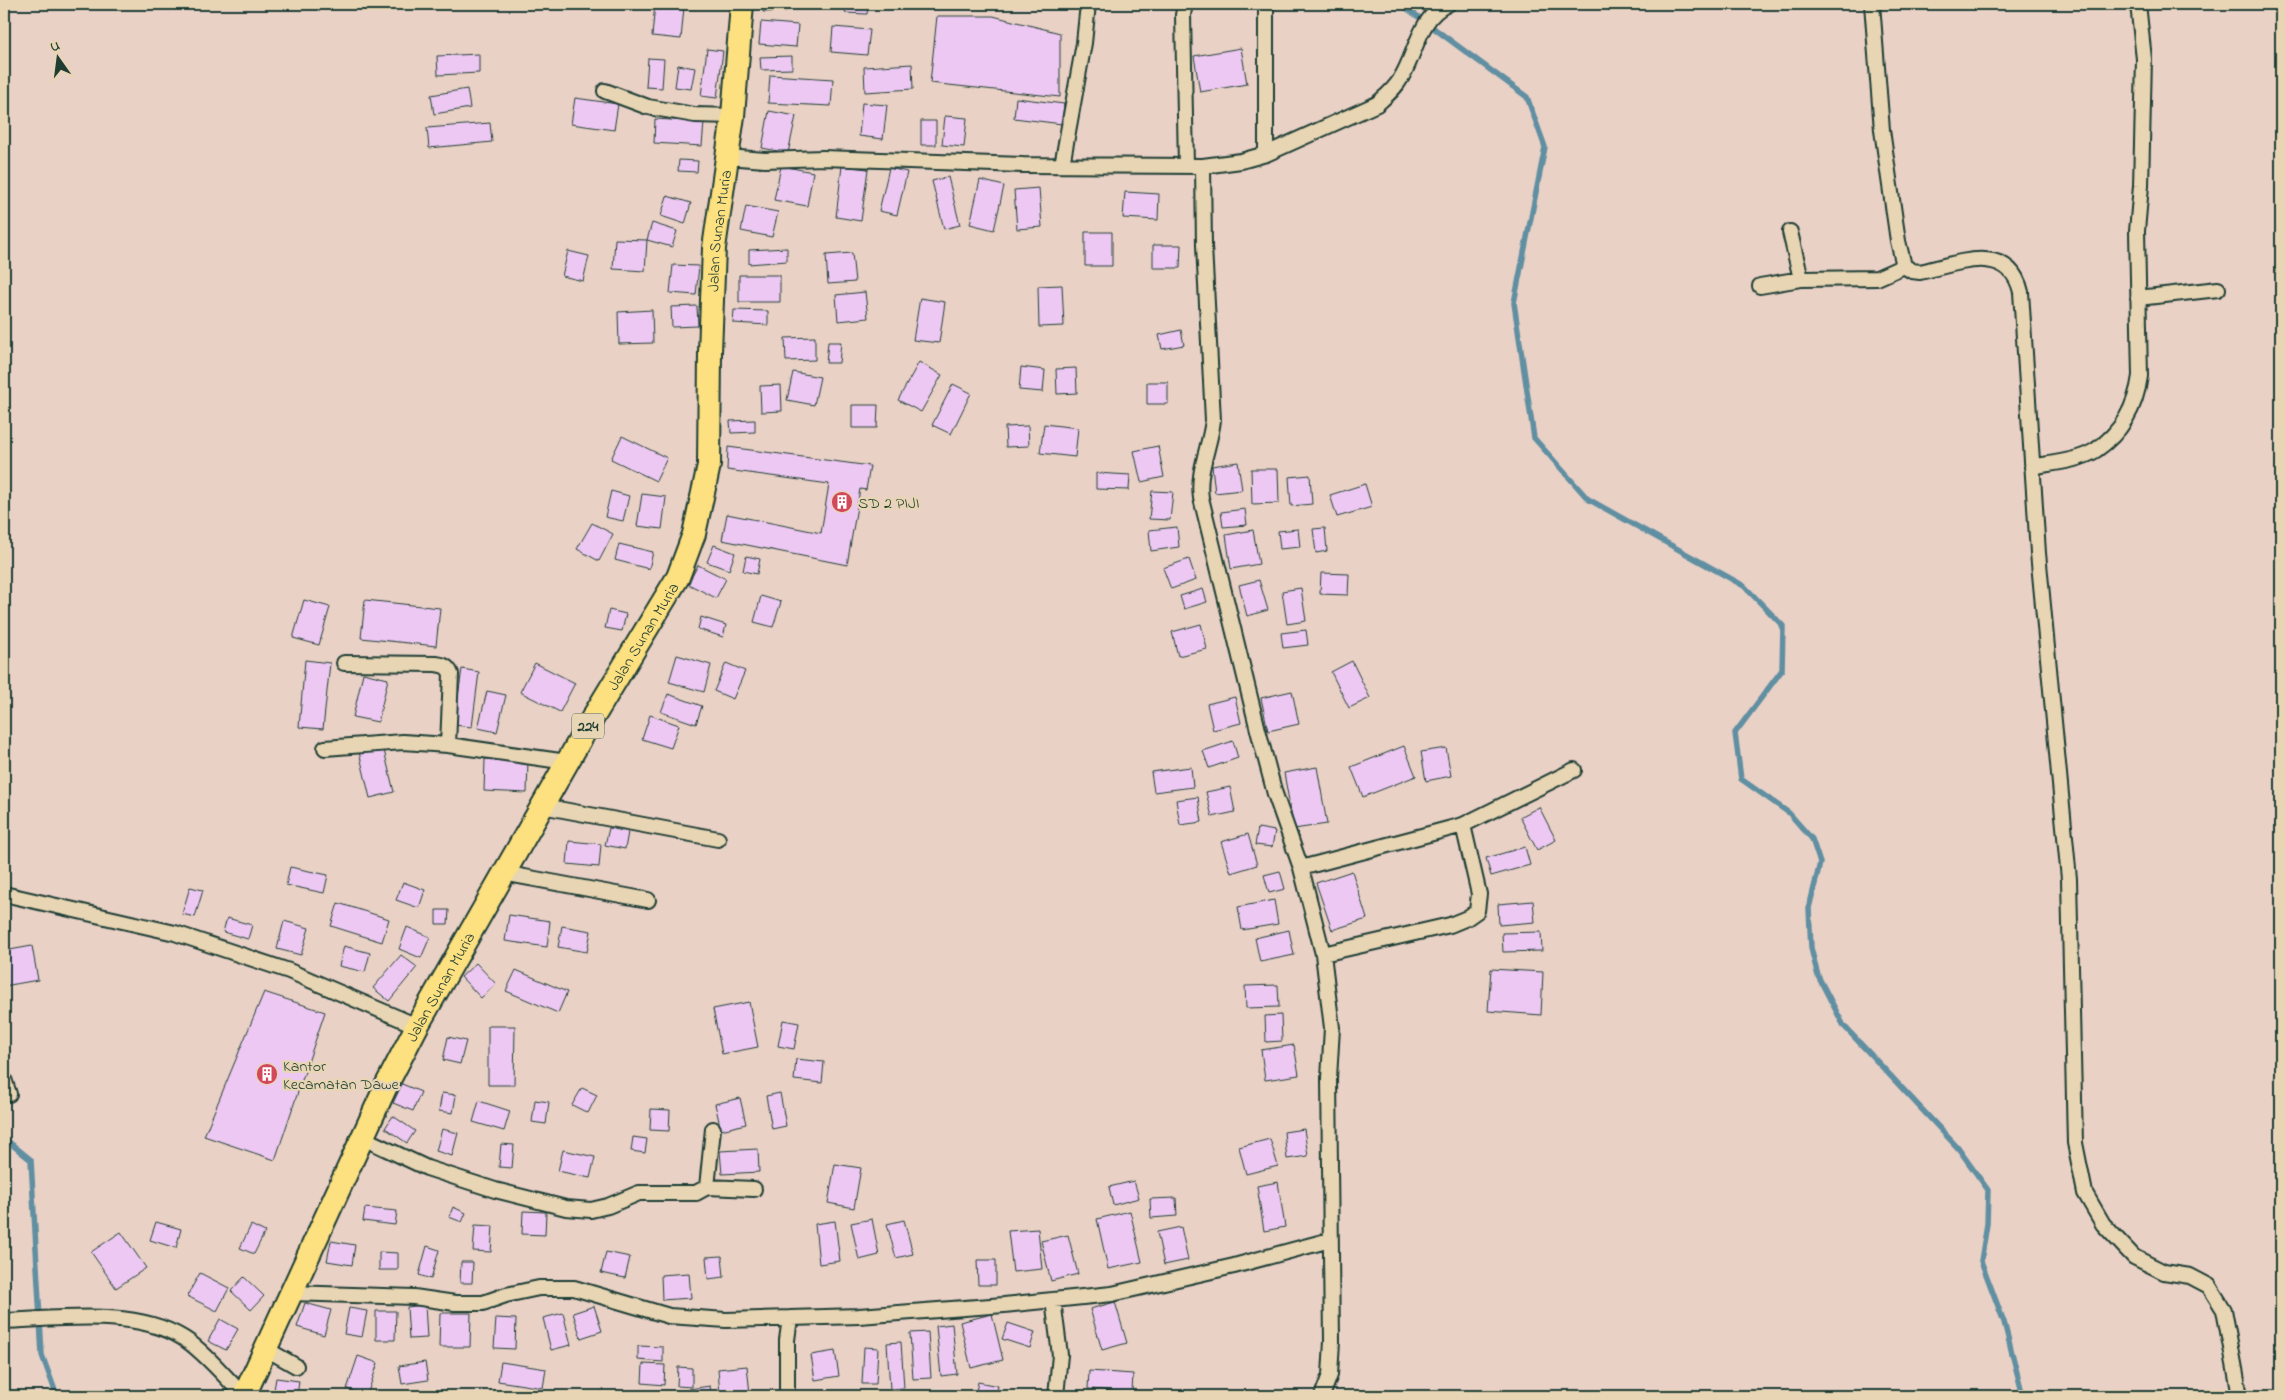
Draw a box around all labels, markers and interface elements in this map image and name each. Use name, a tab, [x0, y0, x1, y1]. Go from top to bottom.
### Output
north arrow	[32, 32, 82, 82]
text: U	[48, 36, 62, 58]
street label: Jalan Sunan Muria	[702, 168, 739, 292]
building icon: SD 2 PIJI	[830, 490, 854, 514]
place label: SD 2 PIJI	[858, 492, 920, 516]
street label: Jalan Sunan Muria	[602, 578, 686, 696]
road number: 224	[572, 714, 604, 738]
street label: Jalan Sunan Muria	[401, 928, 482, 1047]
place label: Kantor Kecamatan Dawe	[283, 1055, 400, 1097]
building icon: Kantor Kecamatan Dawe	[255, 1062, 279, 1086]

